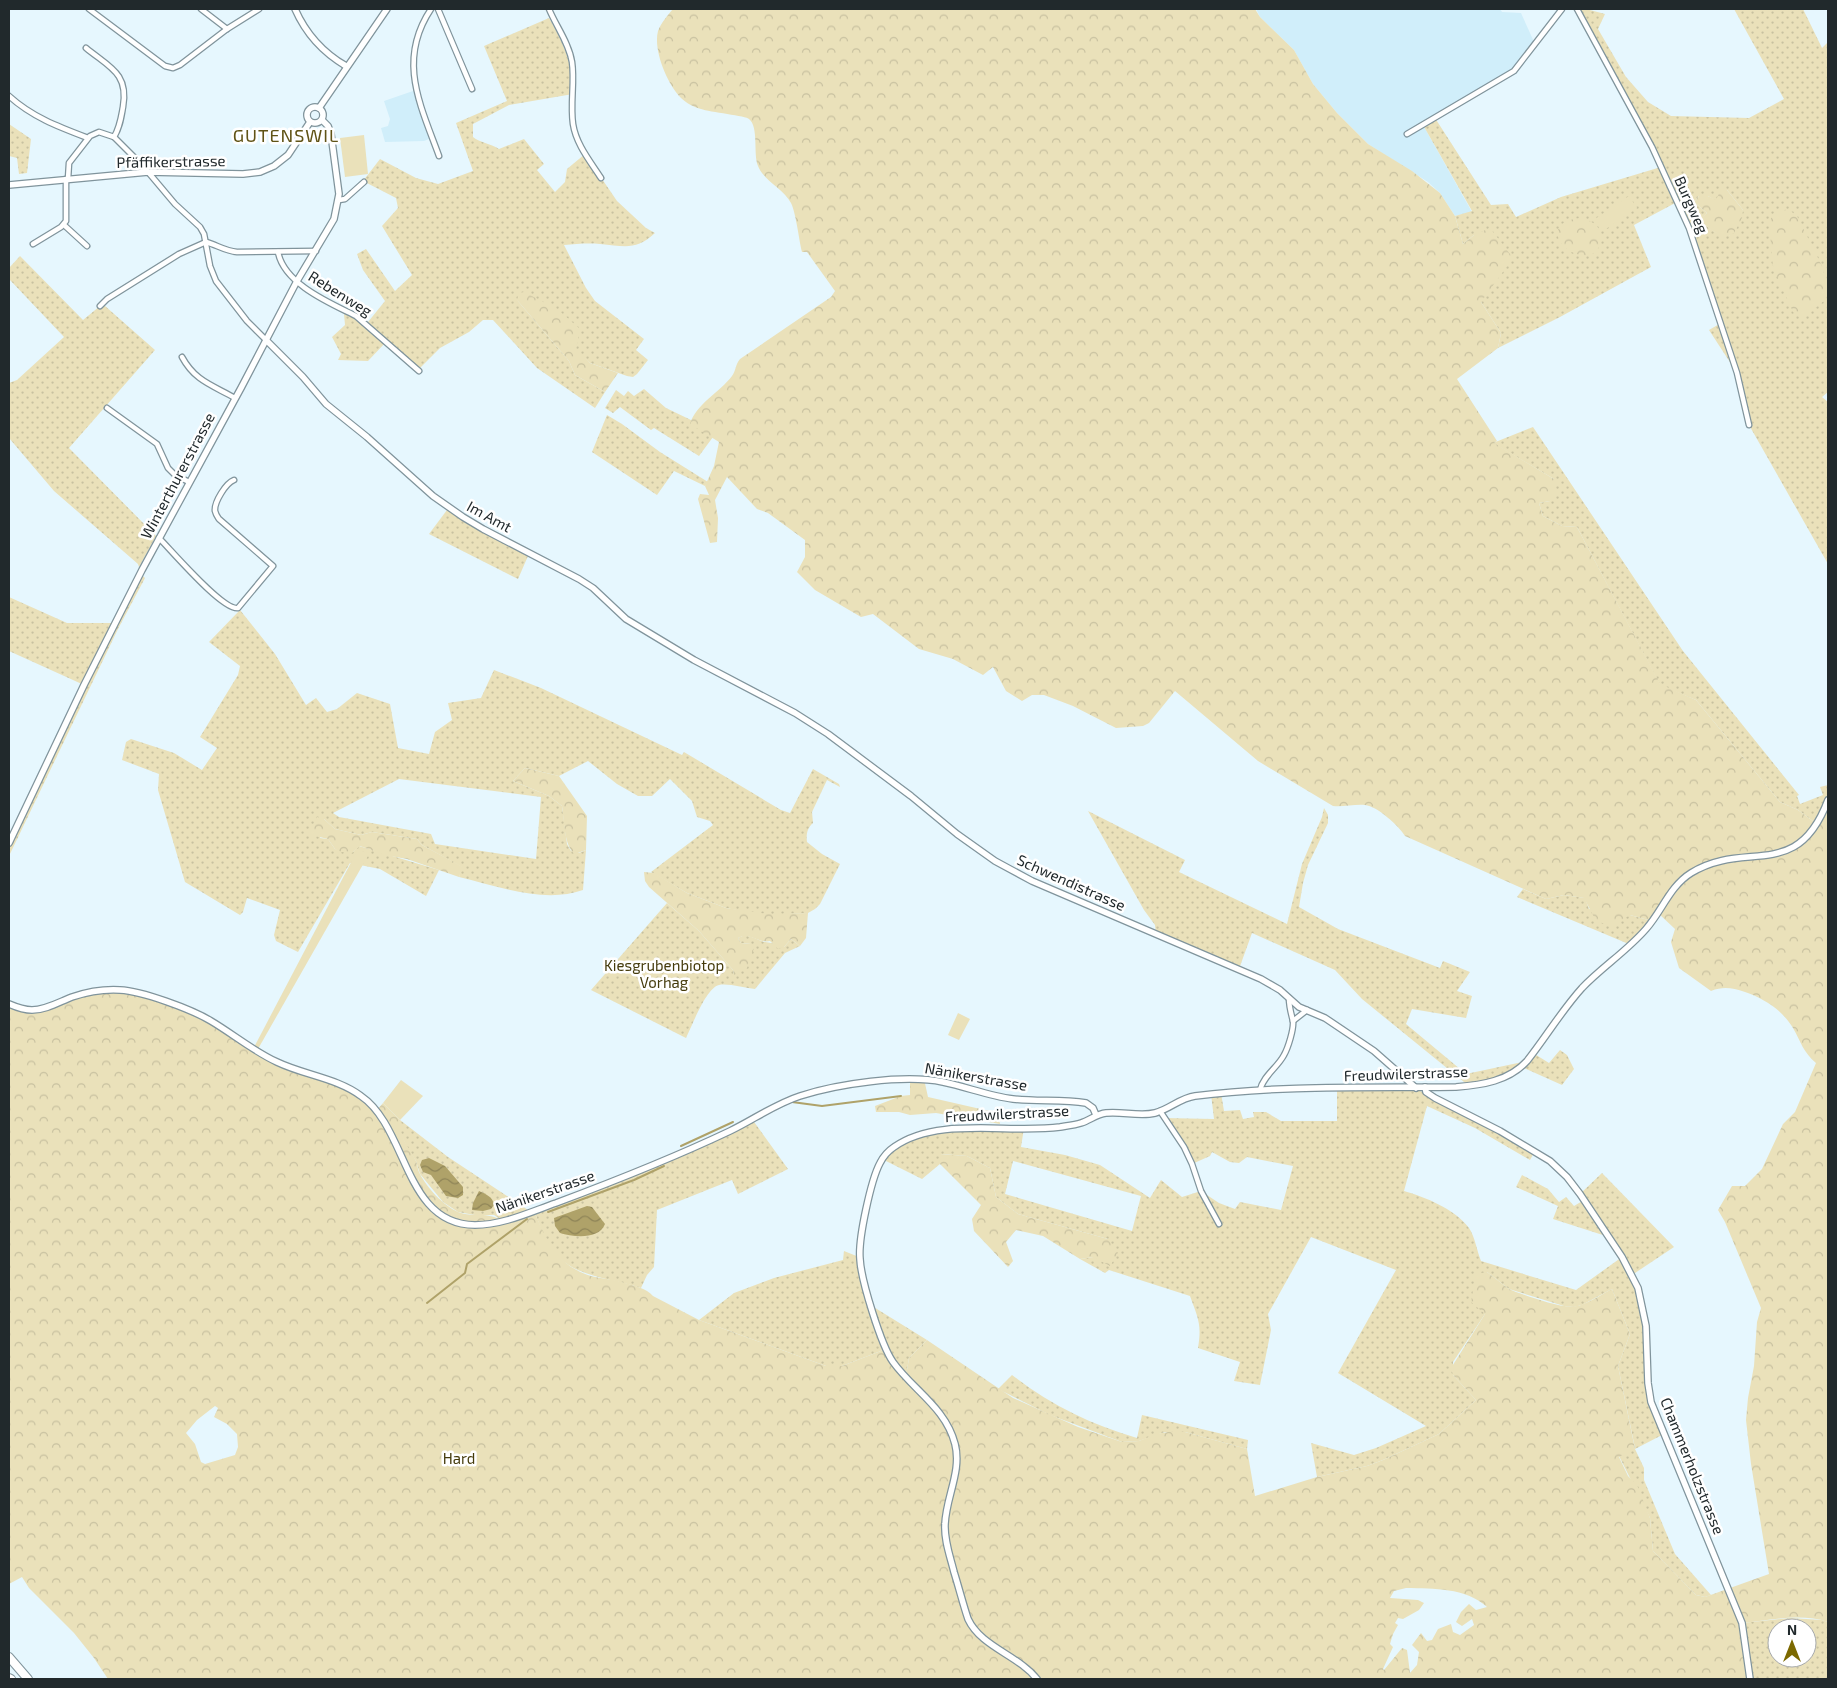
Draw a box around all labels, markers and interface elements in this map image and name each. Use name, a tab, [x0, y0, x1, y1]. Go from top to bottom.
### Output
district label: GUTENSWIL	[233, 124, 339, 146]
street label: Pfäffikerstrasse	[116, 151, 226, 171]
street label: Burgweg	[1671, 173, 1713, 237]
street label: Rebenweg	[306, 267, 376, 320]
street label: Winterthurerstrasse	[136, 409, 218, 542]
street label: Im Amt	[464, 497, 515, 536]
street label: Schwendistrasse	[1014, 850, 1128, 914]
park label: Kiesgrubenbiotop Vorhag	[604, 956, 724, 991]
street label: Nänikerstrasse	[924, 1058, 1029, 1094]
street label: Freudwilerstrasse	[1344, 1062, 1468, 1084]
street label: Freudwilerstrasse	[944, 1101, 1070, 1125]
street label: Nänikerstrasse	[493, 1166, 597, 1216]
street label: Chammerholzstrasse	[1657, 1395, 1729, 1537]
park label: Hard	[443, 1449, 475, 1467]
north arrow	[1767, 1618, 1817, 1668]
text: N	[1787, 1621, 1797, 1638]

